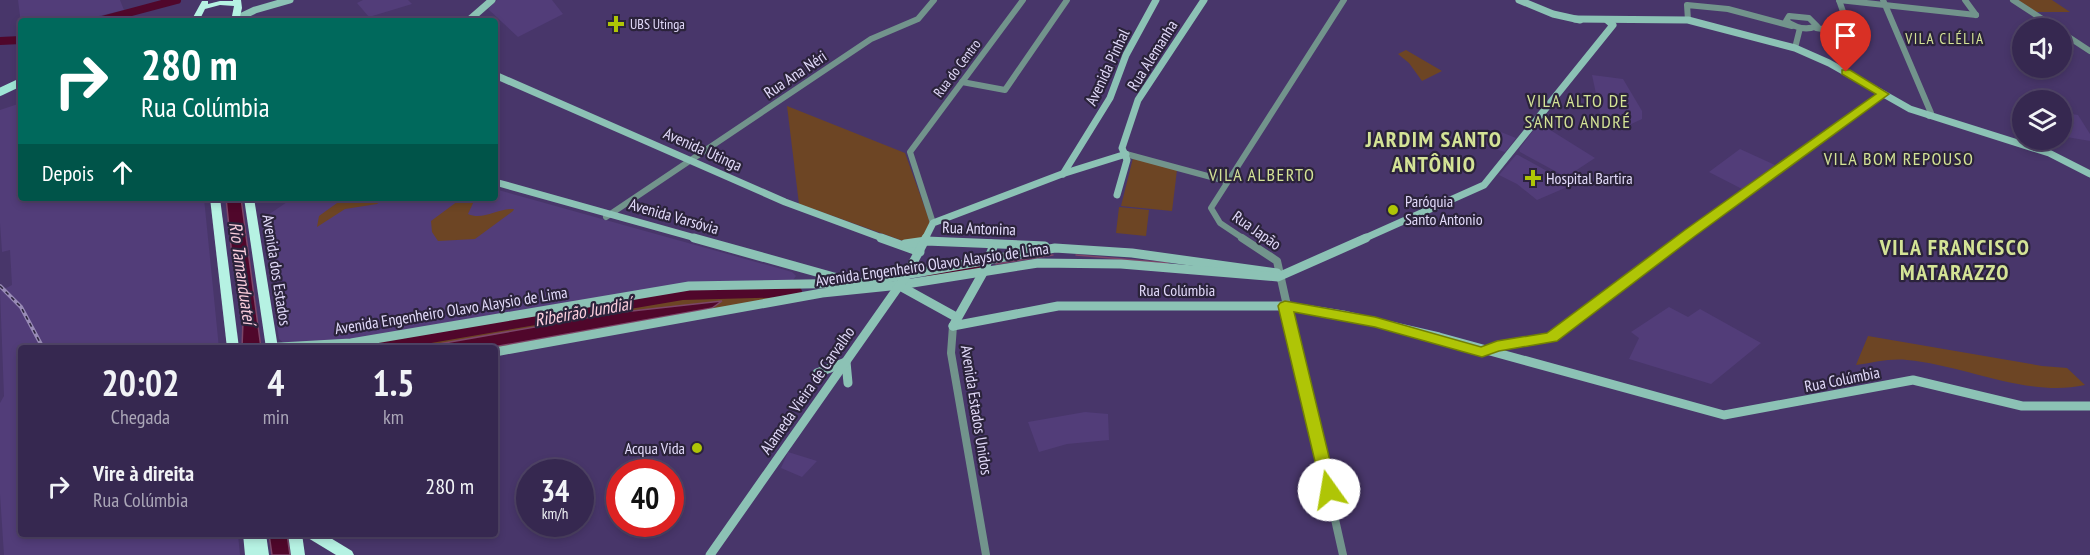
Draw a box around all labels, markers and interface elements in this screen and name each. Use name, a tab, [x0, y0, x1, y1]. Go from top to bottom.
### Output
pin	[1820, 10, 1871, 72]
marker: UBS Utinga	[607, 15, 625, 33]
place label: UBS Utinga	[630, 15, 685, 33]
street label: Rua Alemanha	[1123, 16, 1181, 94]
map controls	[2012, 18, 2072, 150]
button: sound	[2012, 18, 2072, 78]
icon: arrive	[1829, 19, 1862, 52]
street label: Avenida Pinhal	[1081, 25, 1134, 108]
district label: VILA CLÉLIA	[1904, 29, 1985, 48]
street label: Rua do Centro	[929, 35, 985, 101]
text: 280 m	[141, 37, 238, 92]
icon: right	[42, 42, 120, 120]
street label: Rua Ana Néri	[760, 46, 830, 102]
district label: VILA ALTO DE SANTO ANDRÉ	[1524, 89, 1632, 133]
text: Rua Colúmbia	[141, 90, 269, 124]
button: layers	[2012, 90, 2072, 150]
street label: Avenida Utinga	[661, 123, 745, 175]
district label: JARDIM SANTO ANTÔNIO	[1364, 125, 1503, 178]
district label: VILA BOM REPOUSO	[1823, 147, 1974, 170]
icon: ahead	[106, 156, 139, 189]
text: Depois	[42, 159, 94, 187]
district label: VILA ALBERTO	[1208, 163, 1315, 186]
place label: Hospital Bartira	[1546, 168, 1633, 188]
marker: Hospital Bartira	[1524, 169, 1542, 187]
place label: Paróquia Santo Antonio	[1405, 191, 1483, 229]
street label: Avenida Varsóvia	[627, 194, 721, 238]
marker: Paróquia Santo Antonio	[1386, 203, 1400, 217]
street label: Rua Japão	[1229, 206, 1285, 254]
street label: Avenida dos Estados	[258, 213, 296, 327]
street label: Rua Antonina	[942, 217, 1016, 239]
water label: Rio Tamanduateí	[224, 220, 261, 329]
district label: VILA FRANCISCO MATARAZZO	[1879, 233, 2030, 286]
street label: Avenida Engenheiro Olavo Alaysio de Lima	[814, 238, 1050, 290]
street label: Rua Colúmbia	[1139, 280, 1215, 300]
street label: Avenida Engenheiro Olavo Alaysio de Lima	[333, 282, 569, 338]
water label: Ribeirão Jundiaí	[533, 291, 636, 331]
street label: Alameda Vieira de Carvalho	[755, 322, 859, 458]
street label: Avenida Estados Unidos	[957, 344, 997, 476]
text: 20:02	[101, 359, 179, 406]
text: 4	[267, 359, 284, 406]
text: 1.5	[372, 359, 414, 406]
street label: Rua Colúmbia	[1803, 362, 1881, 396]
text: Chegada	[111, 404, 170, 430]
text: min	[263, 404, 289, 430]
text: km	[383, 404, 404, 430]
place label: Acqua Vida	[625, 438, 685, 458]
marker: Acqua Vida	[690, 441, 704, 455]
position arrow	[1297, 458, 1361, 522]
text: Vire à direita	[93, 459, 194, 487]
speed limit sign: 40	[606, 459, 684, 537]
icon: right	[42, 470, 75, 503]
text: 34	[541, 471, 569, 510]
text: 280 m	[425, 472, 474, 500]
text: Rua Colúmbia	[93, 487, 188, 513]
text: km/h	[542, 504, 568, 523]

